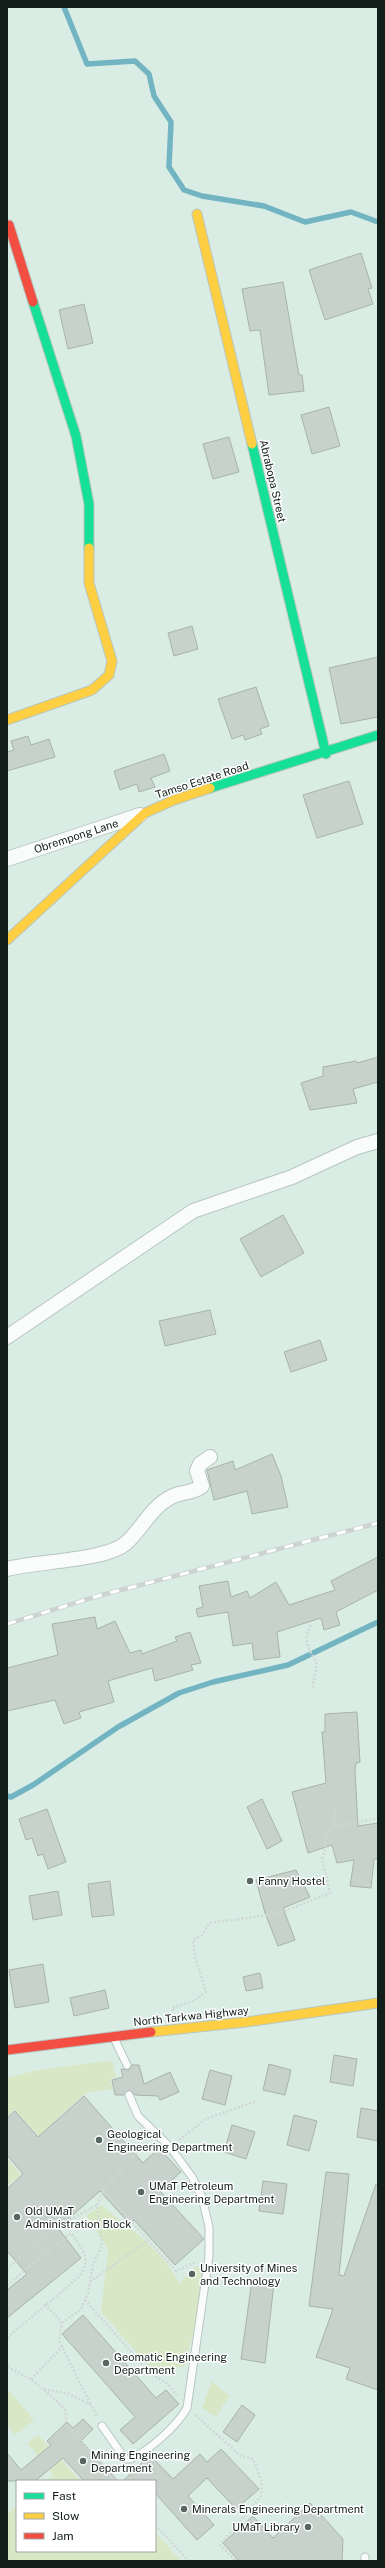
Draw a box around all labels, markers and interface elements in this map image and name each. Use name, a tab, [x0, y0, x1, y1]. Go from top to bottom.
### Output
street label: Abrabopa Street	[258, 438, 288, 524]
street label: Tamso Estate Road	[154, 759, 250, 801]
street label: Obrempong Lane	[32, 817, 120, 855]
place label: Fanny Hostel	[258, 1875, 325, 1887]
marker: Fanny Hostel	[245, 1876, 255, 1886]
street label: North Tarkwa Highway	[133, 2004, 249, 2028]
place label: Geological Engineering Department	[107, 2128, 232, 2153]
marker: Geological Engineering Department	[94, 2135, 104, 2145]
place label: UMaT Petroleum Engineering Department	[149, 2180, 274, 2205]
marker: UMaT Petroleum Engineering Department	[136, 2187, 146, 2197]
place label: Old UMaT Administration Block	[25, 2205, 131, 2230]
marker: Old UMaT Administration Block	[12, 2212, 22, 2222]
place label: University of Mines and Technology	[200, 2262, 298, 2287]
marker: University of Mines and Technology	[187, 2269, 197, 2279]
place label: Geomatic Engineering Department	[114, 2351, 227, 2376]
marker: Geomatic Engineering Department	[101, 2358, 111, 2368]
place label: Mining Engineering Department	[91, 2449, 190, 2474]
marker: Mining Engineering Department	[78, 2456, 88, 2466]
legend	[16, 2480, 156, 2552]
text: Fast	[52, 2489, 77, 2503]
place label: Minerals Engineering Department	[192, 2503, 364, 2515]
marker: Minerals Engineering Department	[179, 2504, 189, 2514]
text: Slow	[52, 2509, 80, 2523]
place label: UMaT Library	[232, 2521, 300, 2533]
marker: UMaT Library	[303, 2522, 313, 2532]
text: Jam	[52, 2529, 74, 2543]

